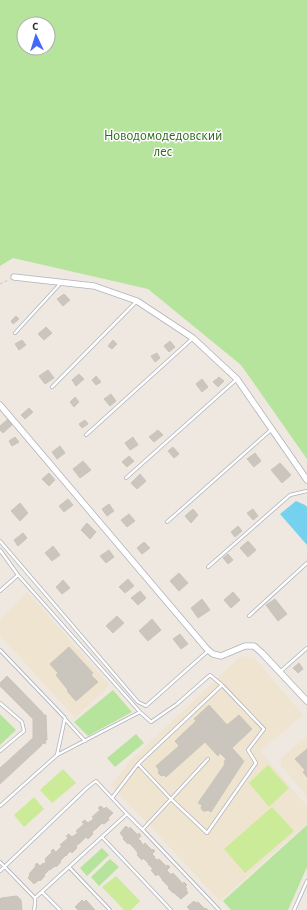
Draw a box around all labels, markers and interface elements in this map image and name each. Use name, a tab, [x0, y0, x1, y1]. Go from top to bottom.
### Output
north arrow	[16, 16, 56, 56]
text: С	[32, 21, 39, 32]
park label: Новодомодедовский лес	[104, 129, 222, 159]

